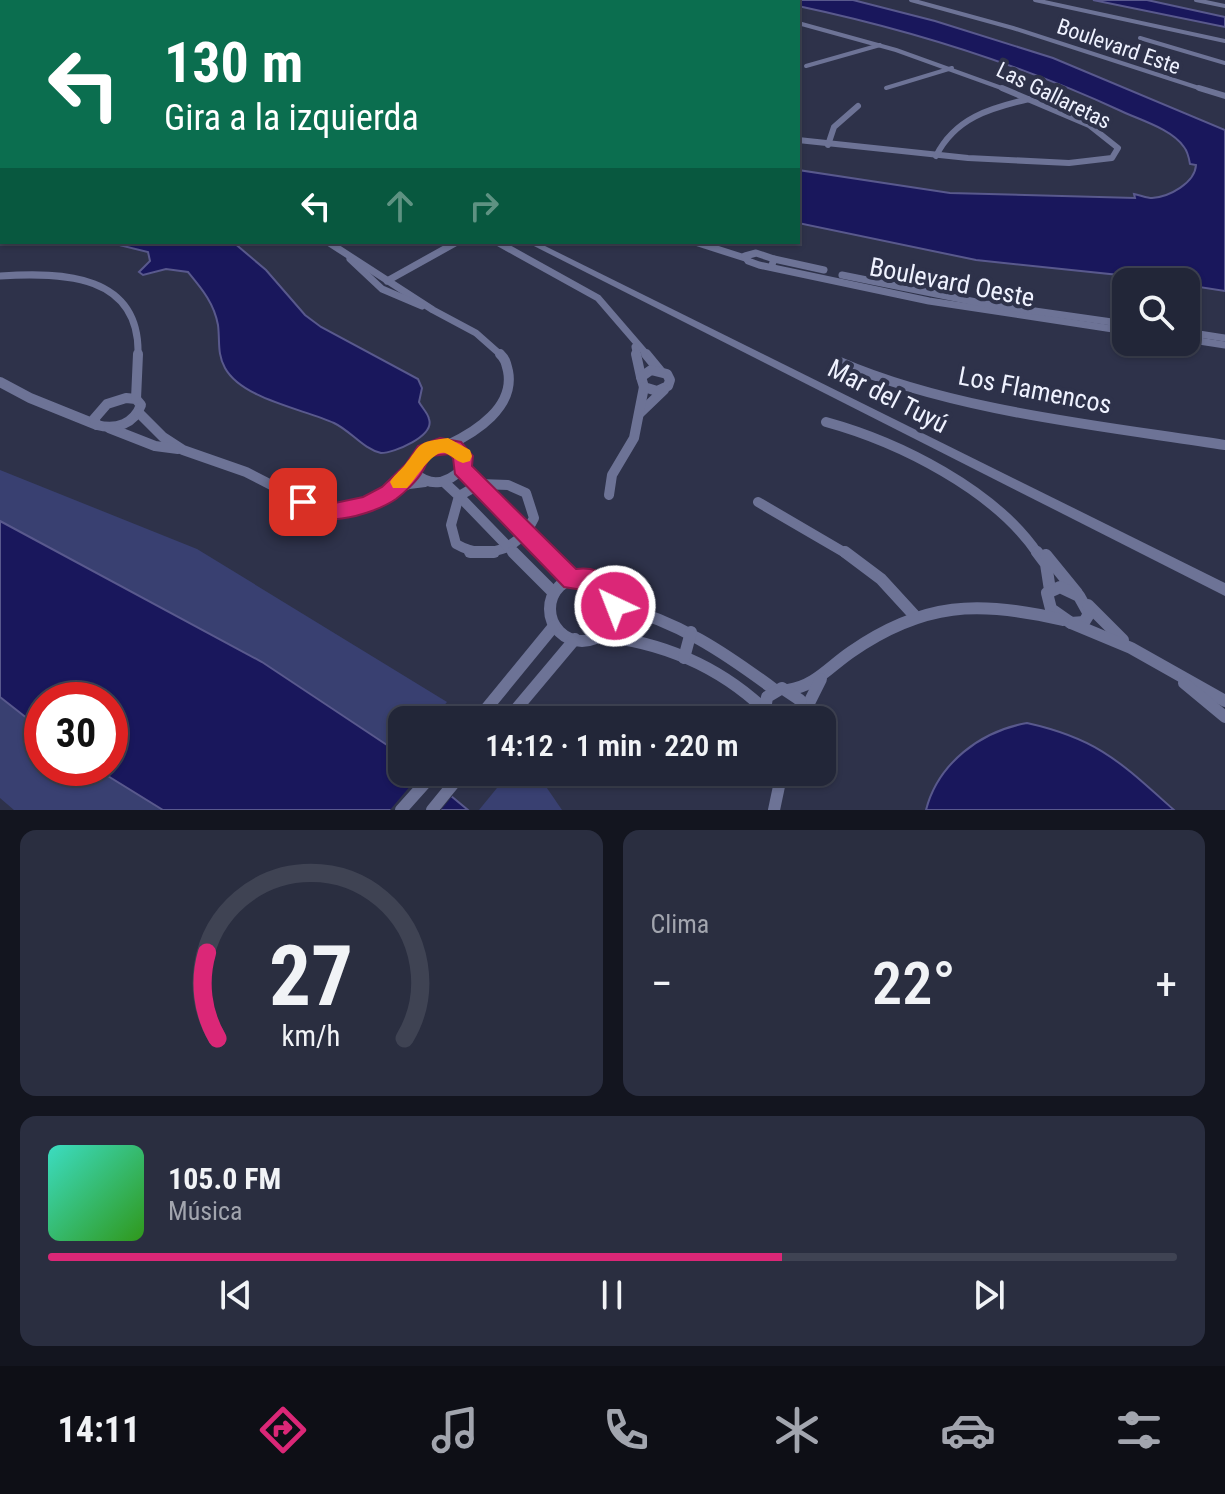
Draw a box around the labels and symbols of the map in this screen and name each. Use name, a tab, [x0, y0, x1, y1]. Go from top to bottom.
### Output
street label: Boulevard Este	[1054, 14, 1184, 79]
street label: Las Gallaretas	[993, 57, 1115, 134]
street label: Boulevard Oeste	[867, 251, 1037, 313]
street label: Mar del Tuyú	[823, 353, 953, 439]
street label: Los Flamencos	[956, 360, 1114, 420]
pin	[269, 468, 337, 536]
position arrow	[573, 564, 657, 648]
speed limit sign: 30	[24, 682, 128, 786]

